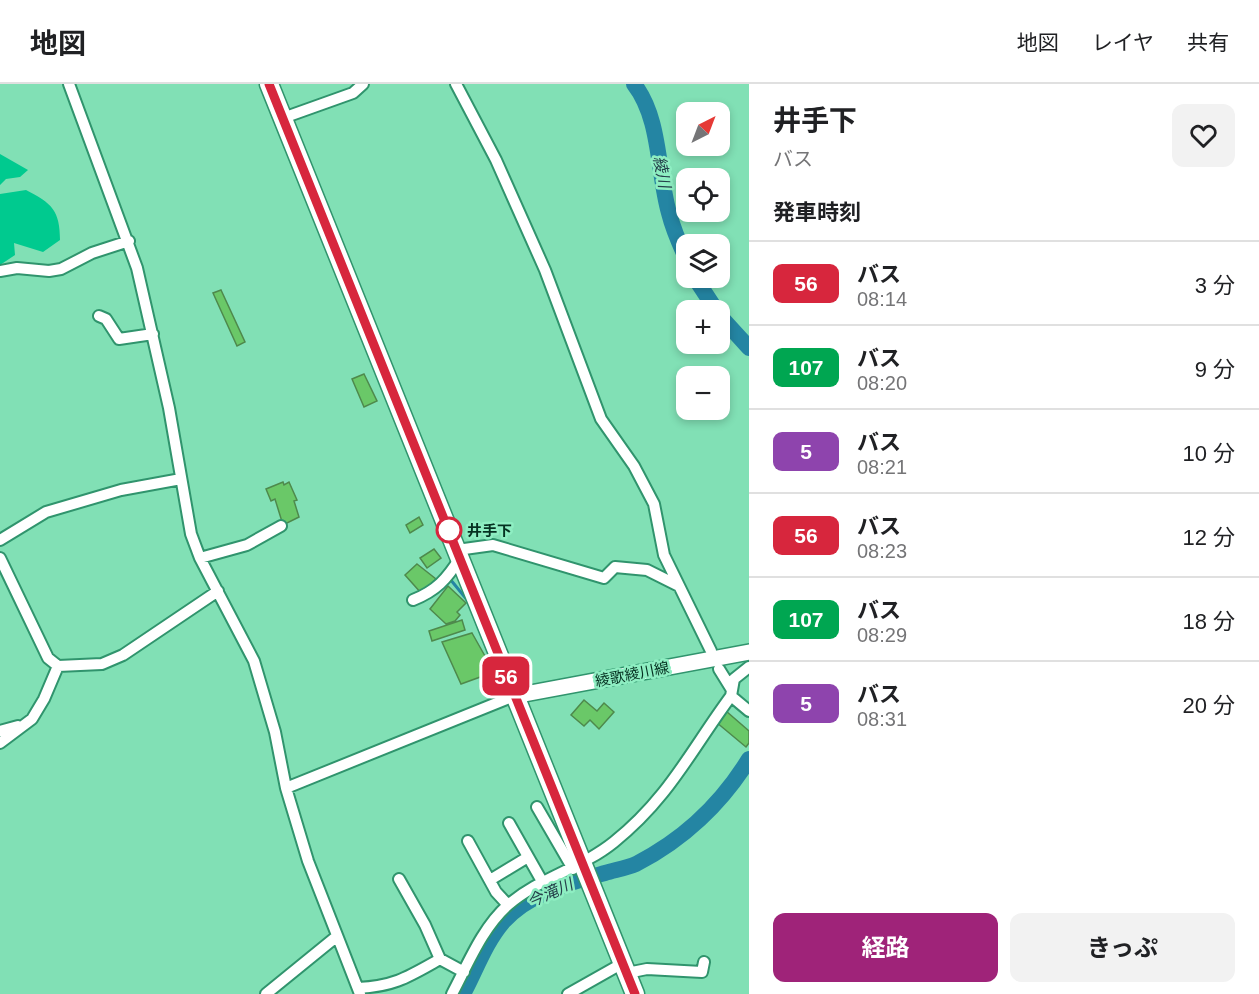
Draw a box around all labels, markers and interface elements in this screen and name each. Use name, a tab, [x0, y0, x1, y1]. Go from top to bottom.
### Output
text: 地図	[30, 28, 86, 59]
text: 地図	[1017, 31, 1059, 54]
text: レイヤ	[1092, 31, 1154, 54]
text: 共有	[1187, 31, 1229, 54]
north arrow	[676, 102, 730, 156]
map controls	[676, 102, 730, 420]
button: heart	[1172, 104, 1235, 167]
text: 井手下	[773, 105, 857, 136]
text: バス	[773, 148, 813, 170]
water label: 綾川	[651, 155, 674, 191]
button: locate	[676, 168, 730, 222]
text: 発車時刻	[773, 200, 861, 225]
button: layers	[676, 234, 730, 288]
text: バス	[857, 262, 901, 287]
text: 56	[794, 272, 818, 295]
text: 3 分	[1195, 273, 1235, 298]
text: 08:14	[857, 288, 907, 310]
button: +	[676, 300, 730, 354]
text: バス	[857, 346, 901, 371]
text: 107	[788, 356, 824, 379]
text: 9 分	[1195, 357, 1235, 382]
button: −	[676, 366, 730, 420]
text: 08:20	[857, 372, 907, 394]
text: バス	[857, 430, 901, 455]
text: 5	[800, 440, 812, 463]
text: 10 分	[1182, 441, 1235, 466]
text: 08:21	[857, 456, 907, 478]
text: バス	[857, 514, 901, 539]
marker: 井手下	[436, 517, 462, 543]
place label: 井手下	[467, 522, 512, 539]
text: 56	[794, 524, 818, 547]
text: 12 分	[1182, 525, 1235, 550]
text: 08:23	[857, 540, 907, 562]
text: バス	[857, 598, 901, 623]
text: 107	[788, 608, 824, 631]
text: 18 分	[1182, 609, 1235, 634]
text: 08:29	[857, 624, 907, 646]
line badge: 56	[479, 656, 533, 696]
street label: 綾歌綾川線	[594, 658, 670, 690]
text: 56	[494, 665, 518, 688]
text: バス	[857, 682, 901, 707]
text: 5	[800, 692, 812, 715]
text: 20 分	[1182, 693, 1235, 718]
text: 08:31	[857, 708, 907, 730]
water label: 今滝川	[525, 875, 577, 911]
button: 経路	[773, 913, 998, 982]
button: きっぷ	[1010, 913, 1235, 982]

